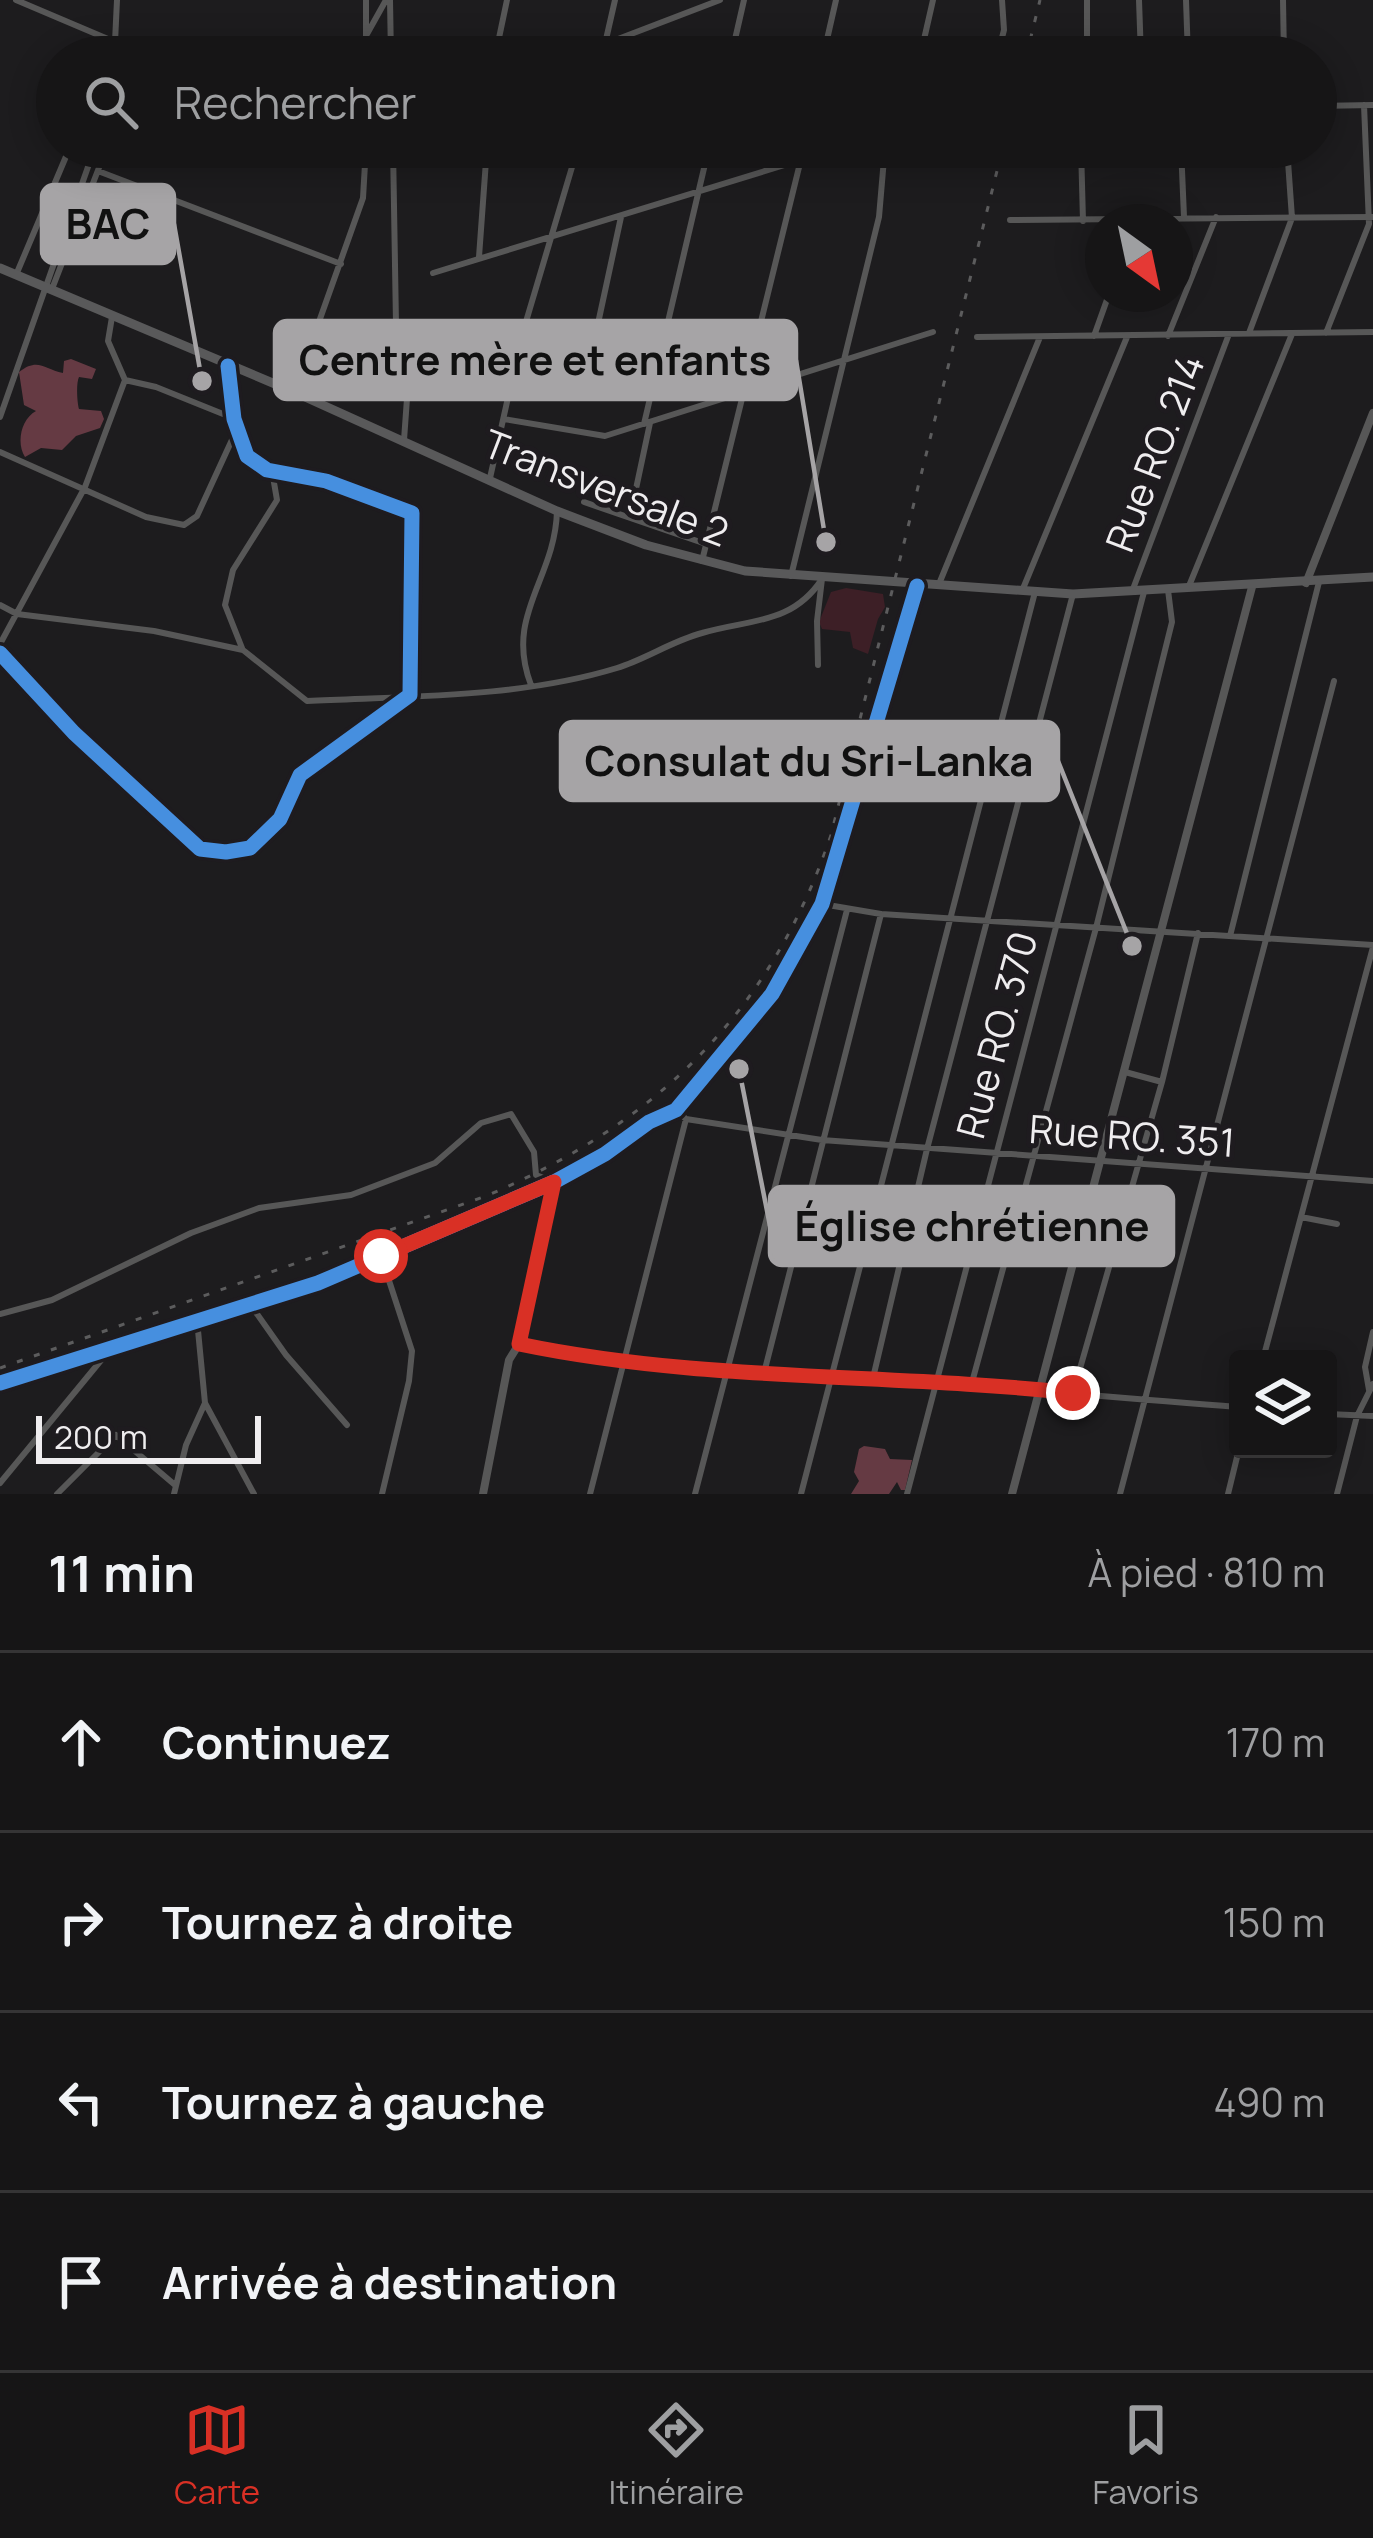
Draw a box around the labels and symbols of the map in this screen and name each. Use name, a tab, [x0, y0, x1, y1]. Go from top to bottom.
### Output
callout: BAC	[42, 185, 174, 263]
text: BAC	[66, 194, 150, 252]
north arrow	[1085, 204, 1193, 312]
callout: Centre mère et enfants	[275, 321, 796, 399]
text: Centre mère et enfants	[299, 330, 771, 388]
street label: Rue RO. 214	[1092, 346, 1216, 559]
street label: Transversale 2	[476, 416, 737, 559]
callout: Consulat du Sri-Lanka	[561, 722, 1058, 800]
text: Consulat du Sri-Lanka	[585, 731, 1033, 789]
street label: Rue RO. 370	[943, 925, 1050, 1144]
street label: Rue RO. 351	[1027, 1101, 1237, 1169]
callout: Église chrétienne	[770, 1187, 1173, 1265]
text: Église chrétienne	[794, 1196, 1150, 1254]
route start	[354, 1229, 408, 1283]
route end	[1046, 1366, 1100, 1420]
scale bar	[36, 1410, 261, 1463]

